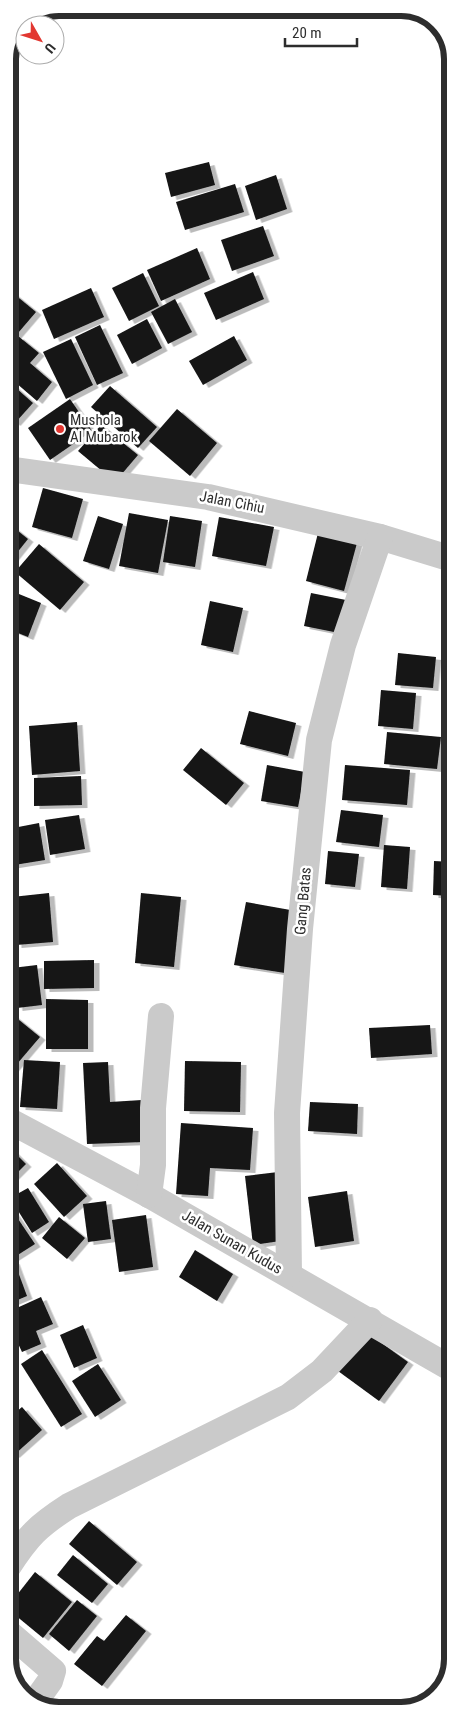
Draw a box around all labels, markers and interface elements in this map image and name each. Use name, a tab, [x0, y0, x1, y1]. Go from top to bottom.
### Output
north arrow	[15, 15, 65, 65]
scale bar	[285, 15, 358, 47]
text: 20 m	[292, 24, 322, 42]
text: U	[41, 40, 59, 56]
place label: Mushola Al Mubarok	[70, 411, 138, 446]
marker: Mushola Al Mubarok	[54, 423, 66, 435]
street label: Jalan Cihiu	[198, 487, 266, 517]
street label: Gang Batas	[291, 866, 315, 936]
street label: Jalan Sunan Kudus	[179, 1206, 285, 1278]

